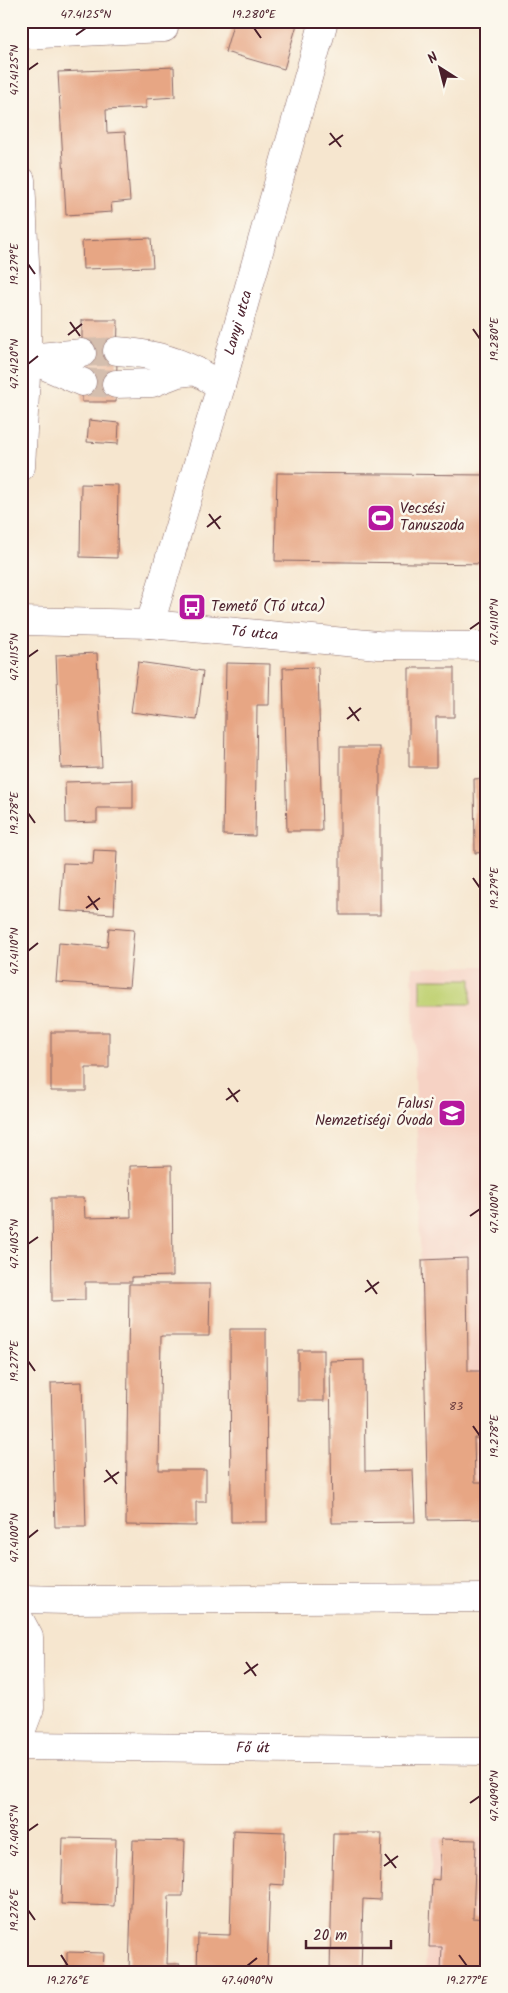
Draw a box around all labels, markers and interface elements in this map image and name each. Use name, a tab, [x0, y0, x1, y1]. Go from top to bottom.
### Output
text: 47.4125°N	[61, 5, 111, 24]
text: 19.280°E	[232, 5, 277, 24]
north arrow	[416, 42, 466, 92]
text: 47.4125°N	[5, 45, 24, 95]
text: N	[423, 47, 443, 70]
text: 19.279°E	[5, 242, 24, 285]
street label: Lanyi utca	[218, 287, 259, 358]
text: 19.280°E	[485, 316, 504, 361]
text: 47.4120°N	[5, 339, 24, 389]
place label: Vecsési Tanuszoda	[400, 497, 465, 538]
sports icon: Vecsési Tanuszoda	[366, 503, 396, 533]
bus stop icon: Temető (Tó utca)	[177, 592, 207, 622]
place label: Temető (Tó utca)	[211, 595, 325, 619]
text: 47.4110°N	[485, 598, 504, 646]
street label: Tó utca	[230, 619, 279, 648]
text: 47.4115°N	[5, 633, 24, 681]
text: 19.278°E	[5, 790, 24, 835]
text: 19.279°E	[485, 866, 504, 909]
text: 47.4110°N	[5, 927, 24, 975]
place label: Falusi Nemzetiségi Óvoda	[315, 1092, 434, 1133]
school or university icon: Falusi Nemzetiségi Óvoda	[437, 1098, 467, 1128]
text: 47.4100°N	[485, 1184, 504, 1234]
text: 47.4105°N	[5, 1219, 24, 1269]
text: 19.277°E	[5, 1339, 24, 1382]
house number: 83	[449, 1397, 463, 1416]
text: 19.278°E	[485, 1413, 504, 1458]
text: 47.4100°N	[5, 1513, 24, 1563]
street label: Fő út	[236, 1736, 270, 1761]
text: 47.4090°N	[485, 1770, 504, 1822]
text: 47.4095°N	[5, 1805, 24, 1857]
text: 19.276°E	[5, 1888, 24, 1931]
scale bar	[306, 1918, 390, 1950]
text: 20 m	[313, 1924, 347, 1948]
text: 19.276°E	[47, 1971, 90, 1990]
text: 47.4090°N	[221, 1971, 273, 1990]
text: 19.277°E	[446, 1971, 489, 1990]

